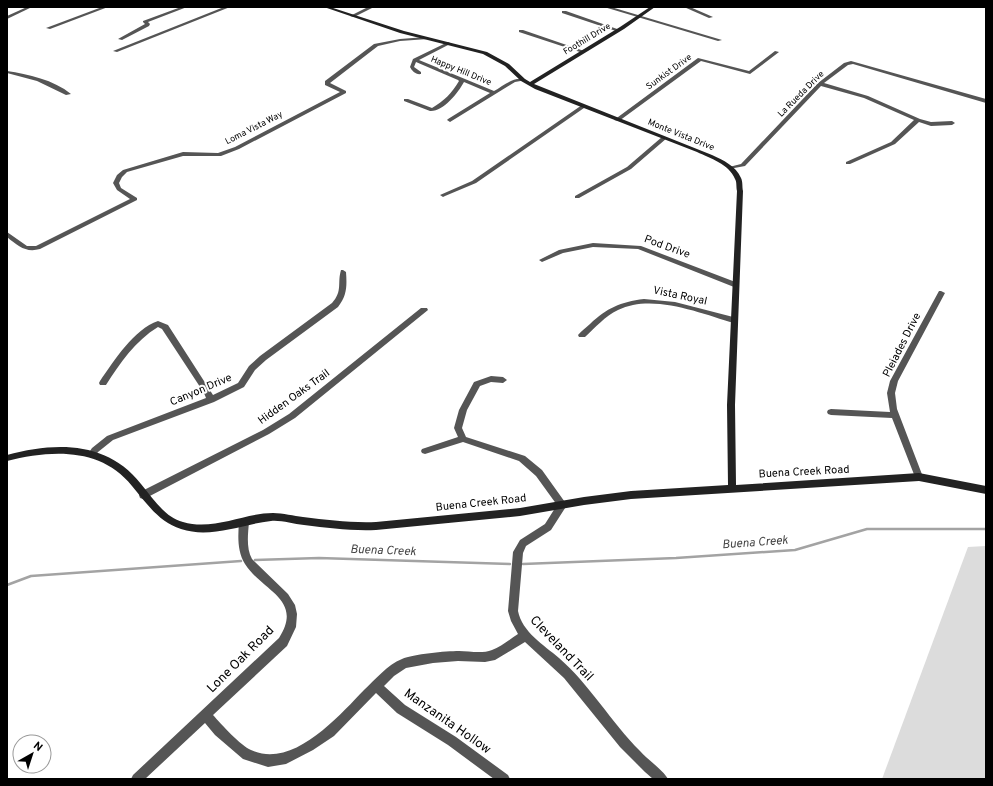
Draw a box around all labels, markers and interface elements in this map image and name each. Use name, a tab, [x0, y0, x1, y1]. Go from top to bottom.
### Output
street label: Foothill Drive	[561, 21, 613, 57]
street label: Sunkist Drive	[644, 52, 694, 92]
street label: Happy Hill Drive	[429, 54, 493, 88]
street label: La Rueda Drive	[776, 68, 827, 119]
street label: Loma Vista Way	[223, 109, 285, 147]
street label: Monte Vista Drive	[646, 117, 716, 153]
street label: Pod Drive	[642, 232, 692, 262]
street label: Vista Royal	[652, 283, 708, 309]
street label: Pleiades Drive	[880, 310, 924, 379]
street label: Hidden Oaks Trail	[255, 366, 333, 428]
street label: Canyon Drive	[168, 371, 234, 409]
street label: Buena Creek Road	[758, 463, 850, 481]
street label: Buena Creek Road	[435, 491, 527, 515]
water label: Buena Creek	[722, 533, 789, 553]
water label: Buena Creek	[350, 542, 417, 560]
street label: Cleveland Trail	[526, 613, 596, 685]
street label: Lone Oak Road	[204, 623, 278, 697]
street label: Manzanita Hollow	[400, 686, 494, 758]
north arrow	[12, 734, 52, 774]
text: N	[30, 739, 45, 755]

